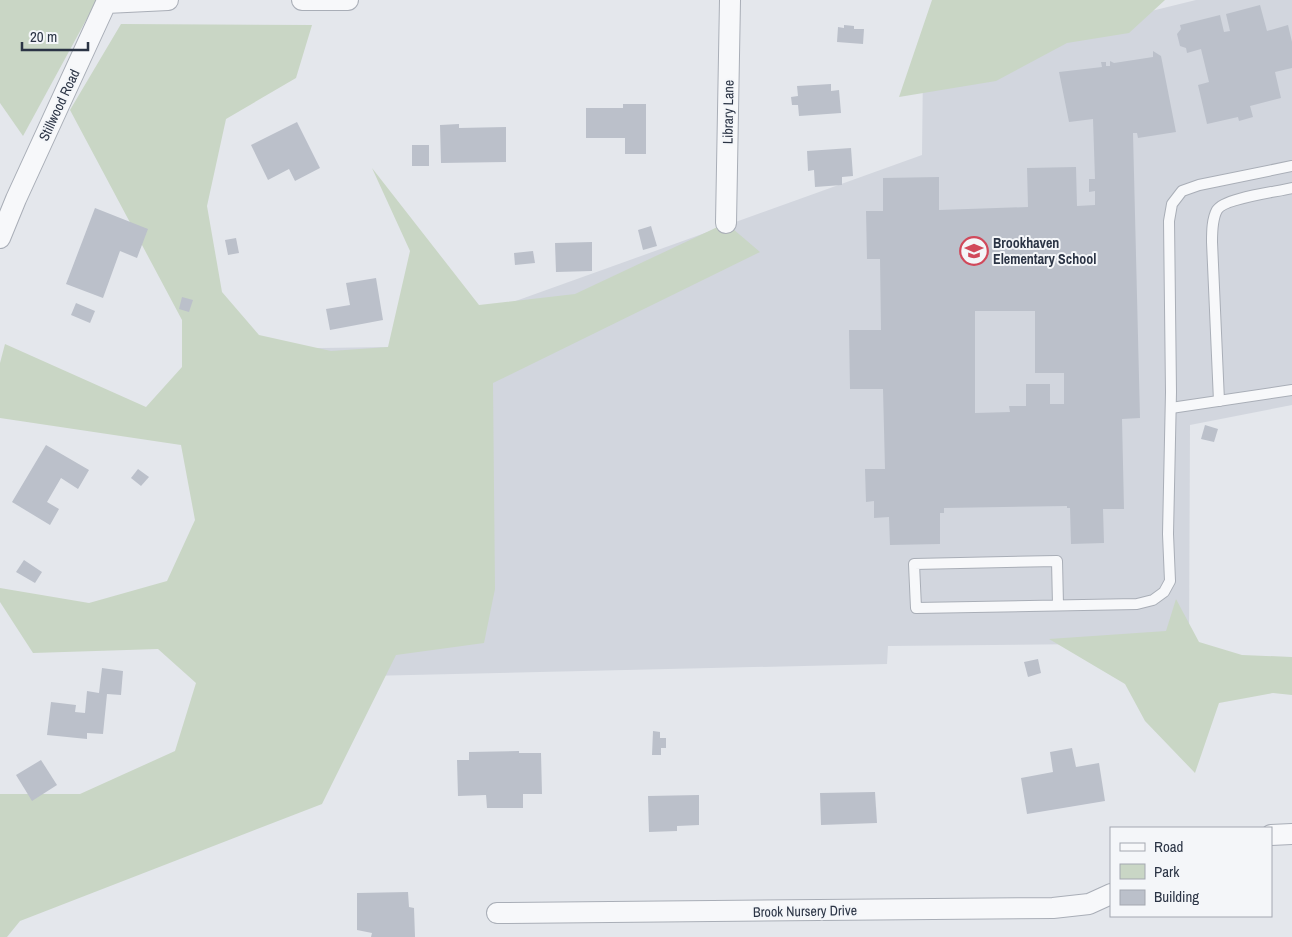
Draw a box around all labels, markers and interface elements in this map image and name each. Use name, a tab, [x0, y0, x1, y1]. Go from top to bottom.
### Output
scale bar	[22, 20, 89, 52]
text: 20 m	[30, 26, 57, 47]
street label: Stillwood Road	[35, 66, 83, 144]
street label: Library Lane	[718, 80, 738, 144]
place label: Brookhaven Elementary School	[993, 234, 1096, 268]
school or university icon: Brookhaven Elementary School	[959, 236, 989, 266]
legend	[1110, 827, 1272, 917]
text: Road	[1154, 836, 1183, 857]
text: Park	[1154, 861, 1180, 882]
text: Building	[1154, 886, 1199, 907]
street label: Brook Nursery Drive	[753, 901, 857, 921]

